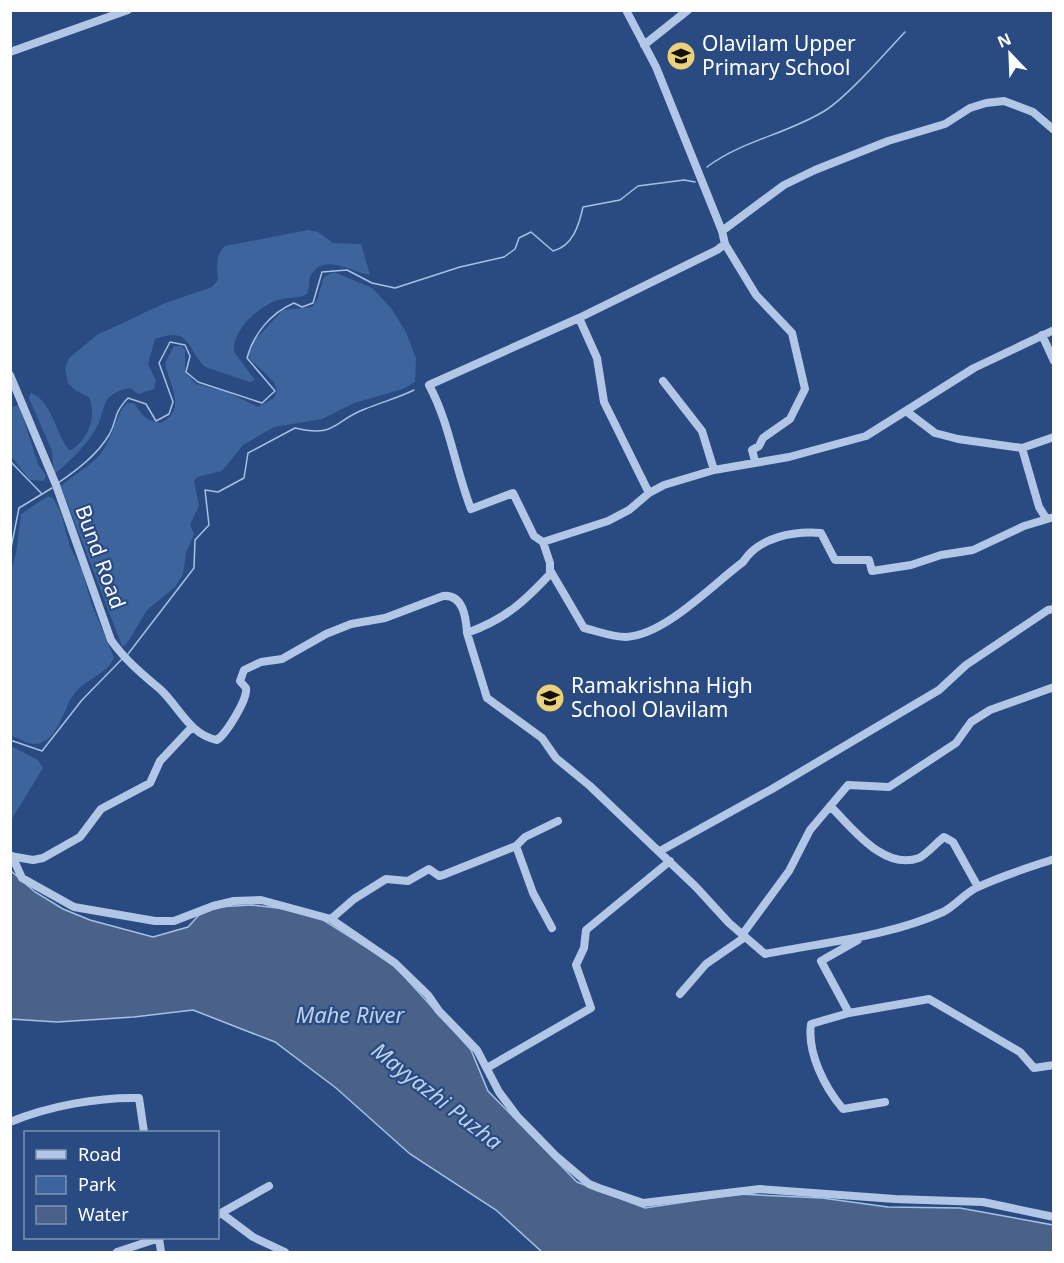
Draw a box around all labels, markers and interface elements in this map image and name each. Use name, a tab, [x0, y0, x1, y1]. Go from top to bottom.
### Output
north arrow	[980, 24, 1040, 84]
text: N	[994, 28, 1014, 53]
place label: Olavilam Upper Primary School	[702, 29, 856, 81]
school or university icon: Olavilam Upper Primary School	[665, 40, 697, 72]
street label: Bund Road	[69, 501, 133, 612]
place label: Ramakrishna High School Olavilam	[571, 671, 753, 723]
school or university icon: Ramakrishna High School Olavilam	[534, 682, 566, 714]
water label: Mahe River	[296, 999, 406, 1029]
water label: Mayyazhi Puzha	[366, 1035, 510, 1156]
legend	[24, 1131, 219, 1239]
text: Road	[78, 1142, 121, 1166]
text: Park	[78, 1172, 116, 1196]
text: Water	[78, 1202, 129, 1226]

